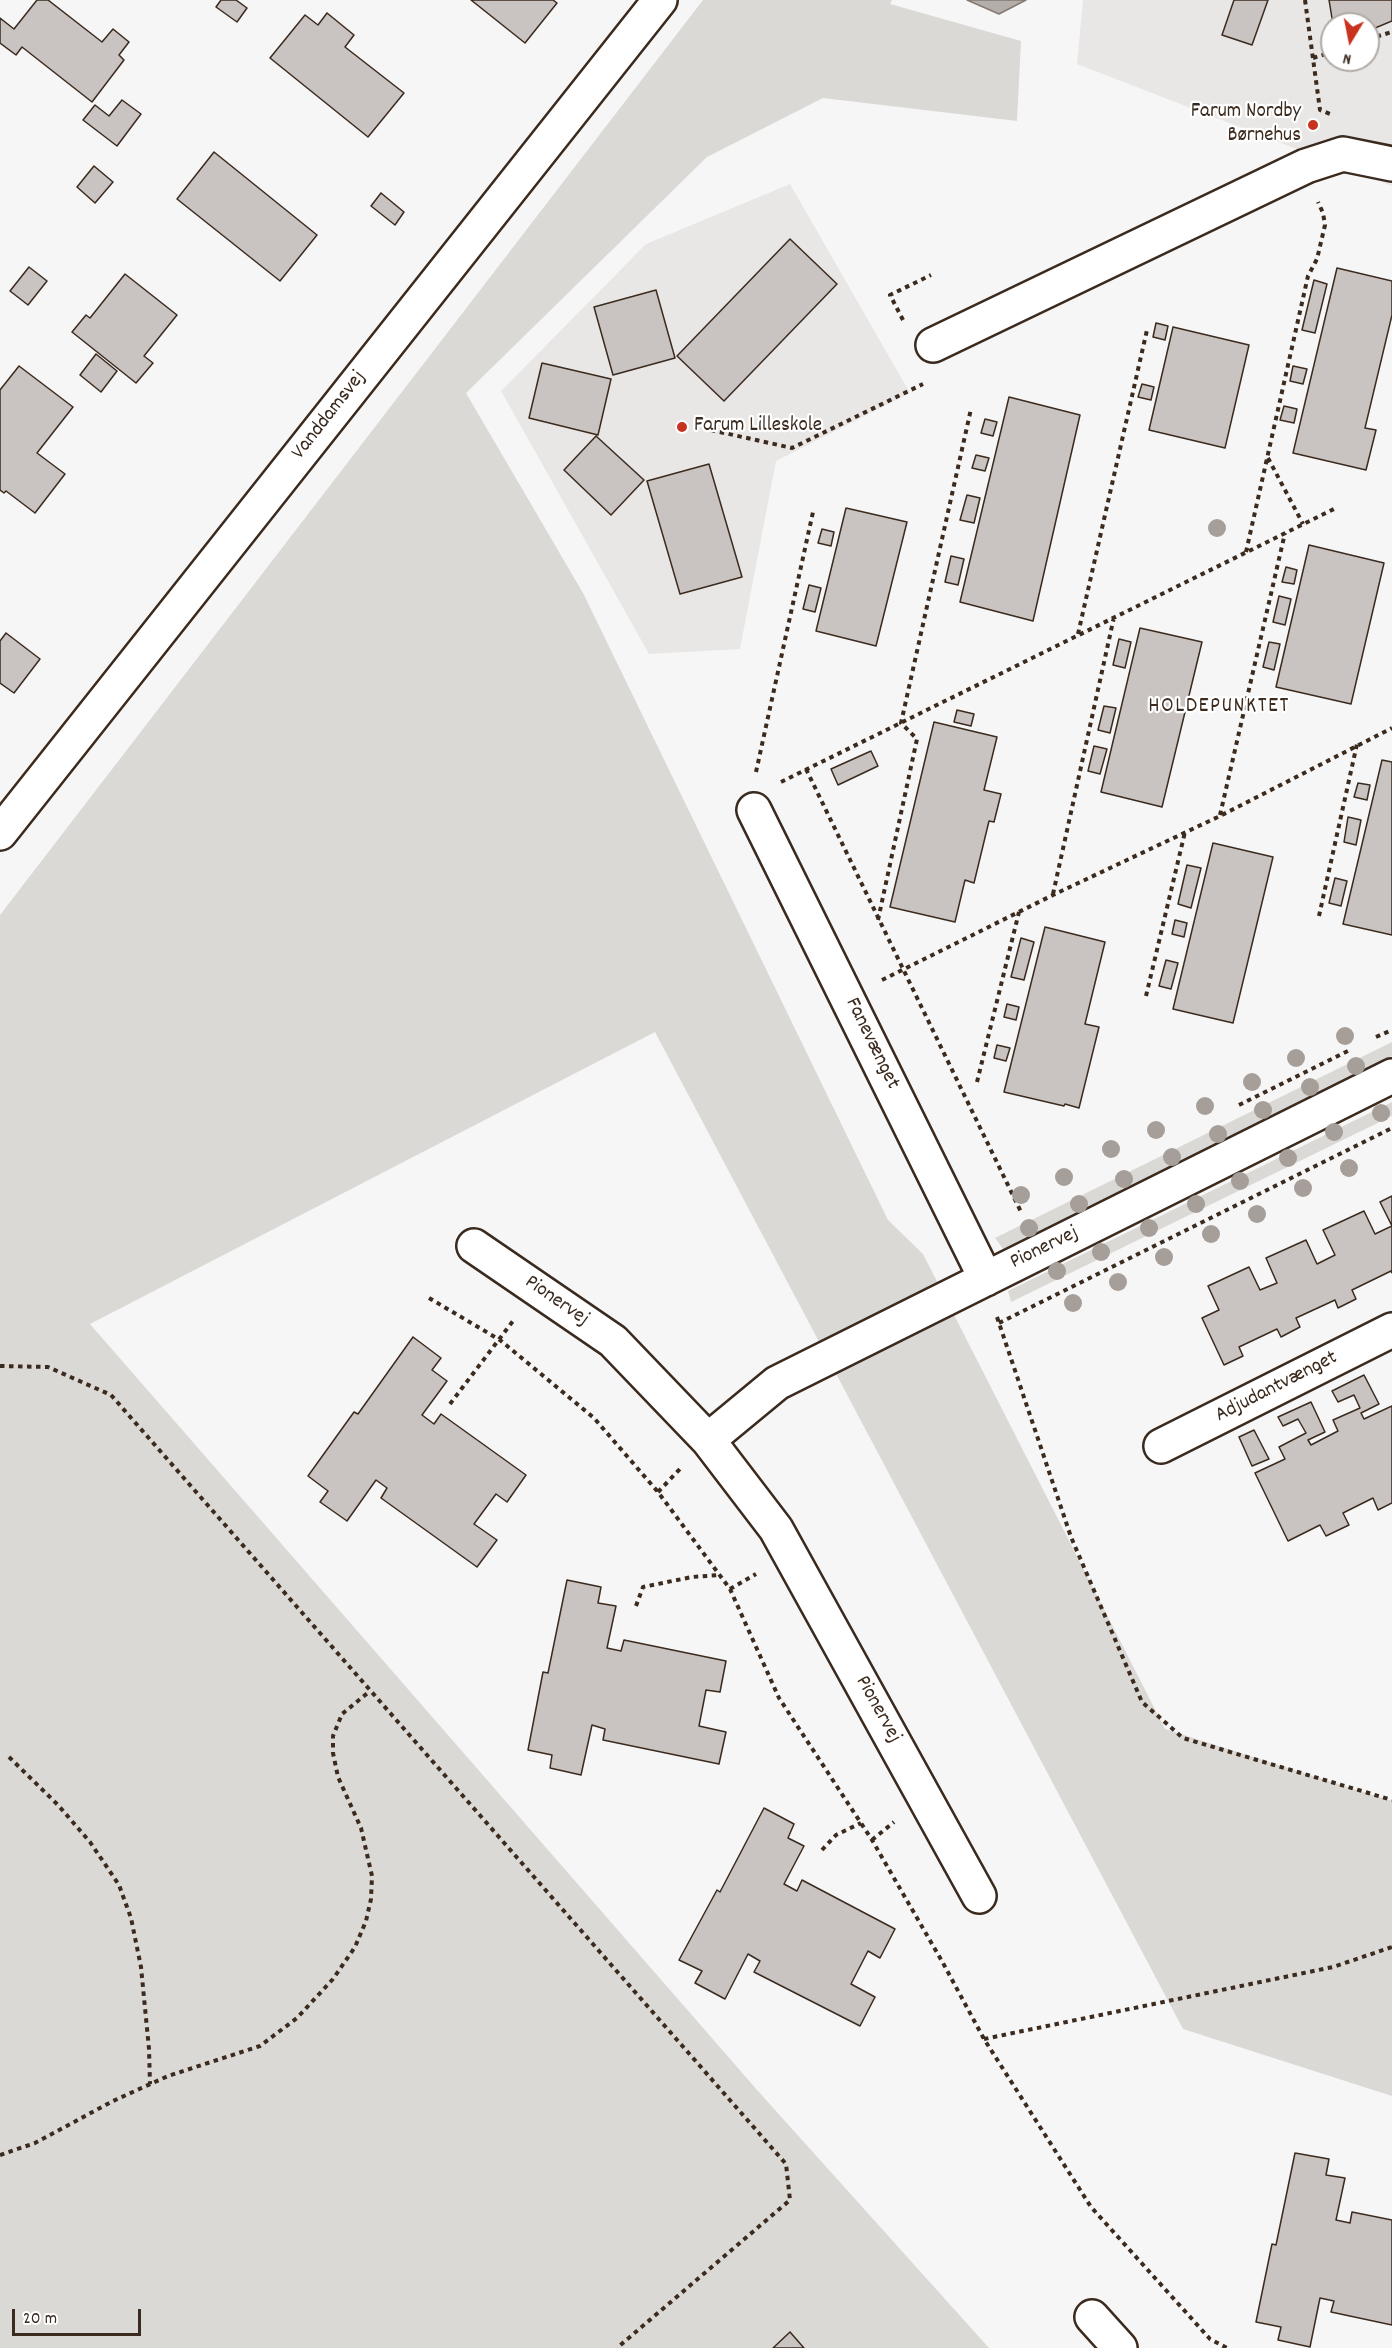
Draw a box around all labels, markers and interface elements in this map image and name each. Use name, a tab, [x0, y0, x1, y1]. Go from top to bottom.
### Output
north arrow	[1320, 12, 1380, 72]
text: N	[1341, 46, 1353, 70]
place label: Farum Nordby Børnehus	[1191, 100, 1301, 150]
marker: Farum Nordby Børnehus	[1306, 118, 1320, 132]
street label: Vanddamsvej	[287, 366, 373, 466]
place label: Farum Lilleskole	[694, 414, 822, 440]
marker: Farum Lilleskole	[675, 420, 689, 434]
district label: HOLDEPUNKTET	[1148, 695, 1290, 721]
street label: Fanevænget	[838, 994, 904, 1094]
street label: Pionervej	[1007, 1222, 1083, 1276]
street label: Pionervej	[519, 1271, 593, 1333]
street label: Adjudantvænget	[1212, 1346, 1342, 1430]
street label: Pionervej	[848, 1672, 906, 1748]
scale bar	[15, 2297, 144, 2335]
text: 20 m	[23, 2307, 57, 2332]

